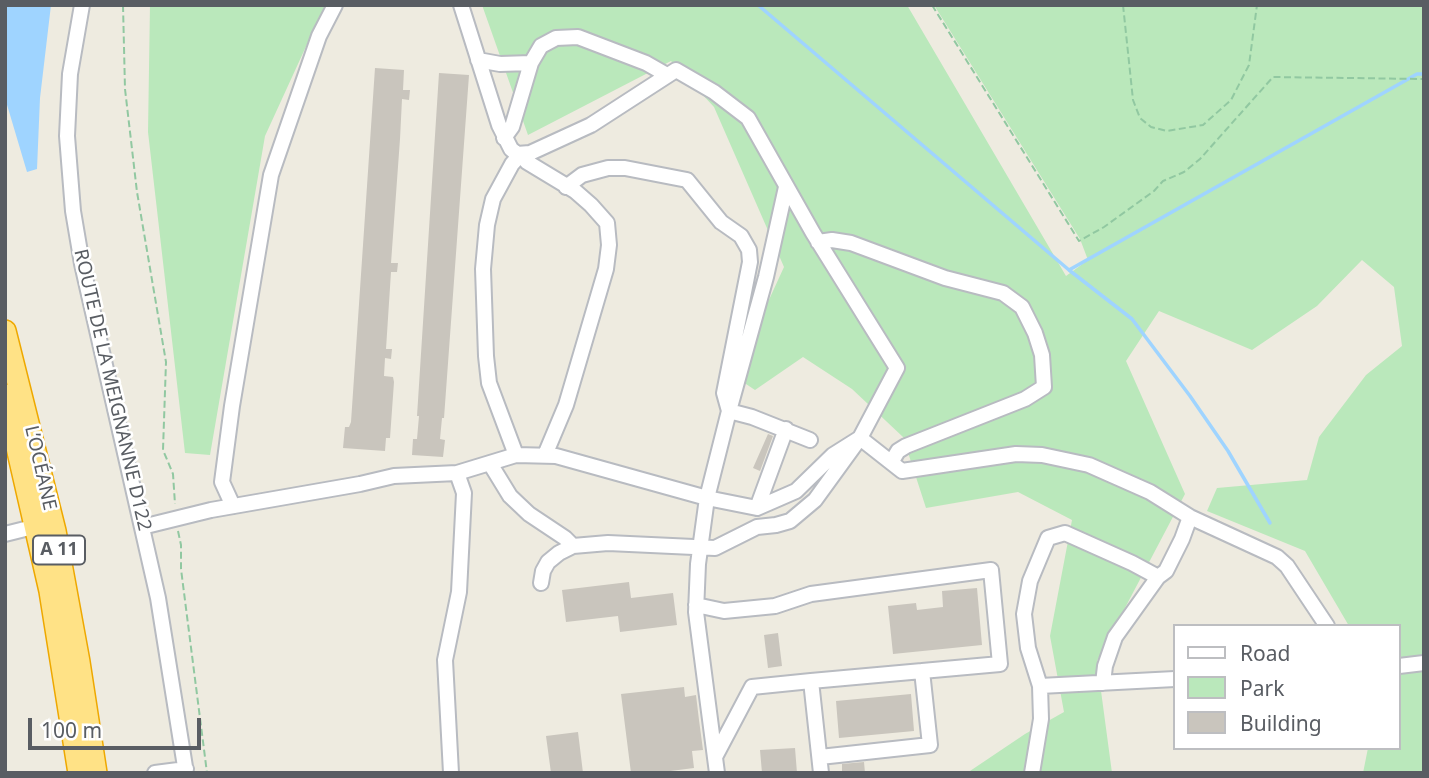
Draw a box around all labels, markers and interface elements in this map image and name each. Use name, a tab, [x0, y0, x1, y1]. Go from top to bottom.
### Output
street label: ROUTE DE LA MEIGNANNE D122	[68, 247, 156, 533]
street label: L’OCÉANE	[19, 423, 61, 513]
road number: A 11	[33, 536, 85, 564]
legend	[1174, 624, 1401, 750]
text: Road	[1240, 639, 1290, 667]
text: Park	[1240, 674, 1284, 702]
scale bar	[32, 704, 205, 748]
text: Building	[1240, 709, 1322, 737]
text: 100 m	[41, 716, 102, 744]

